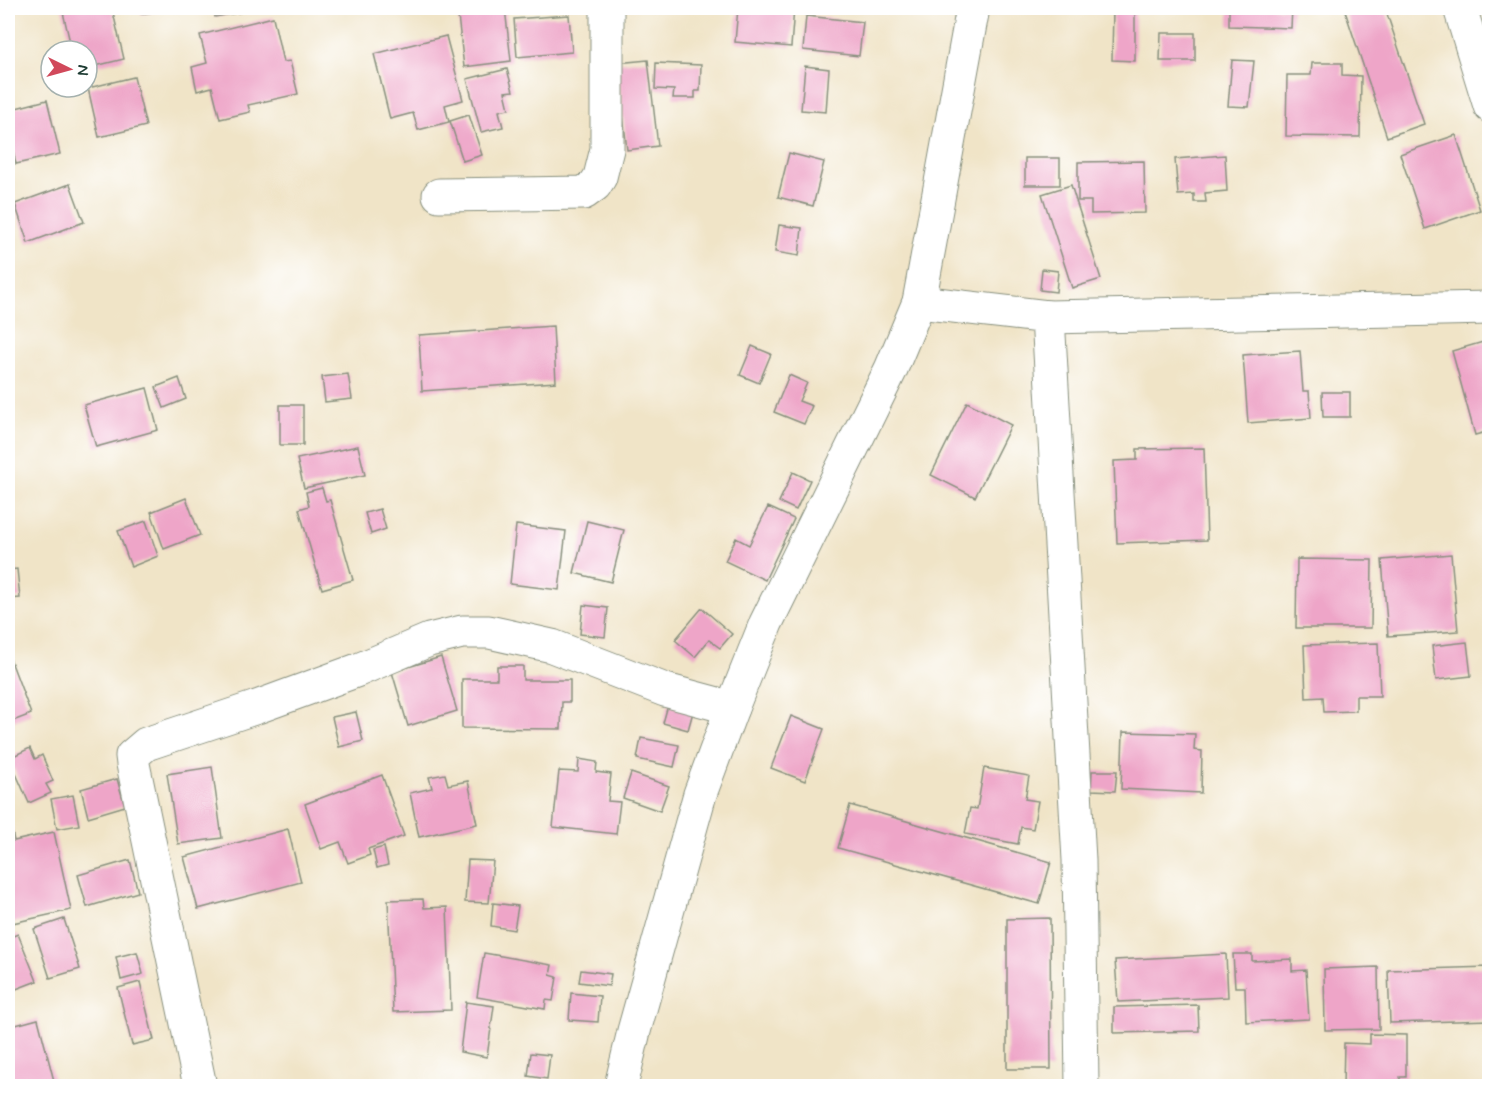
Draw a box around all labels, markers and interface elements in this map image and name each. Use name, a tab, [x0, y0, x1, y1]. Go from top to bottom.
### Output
north arrow	[39, 39, 99, 99]
text: N	[72, 64, 93, 76]

